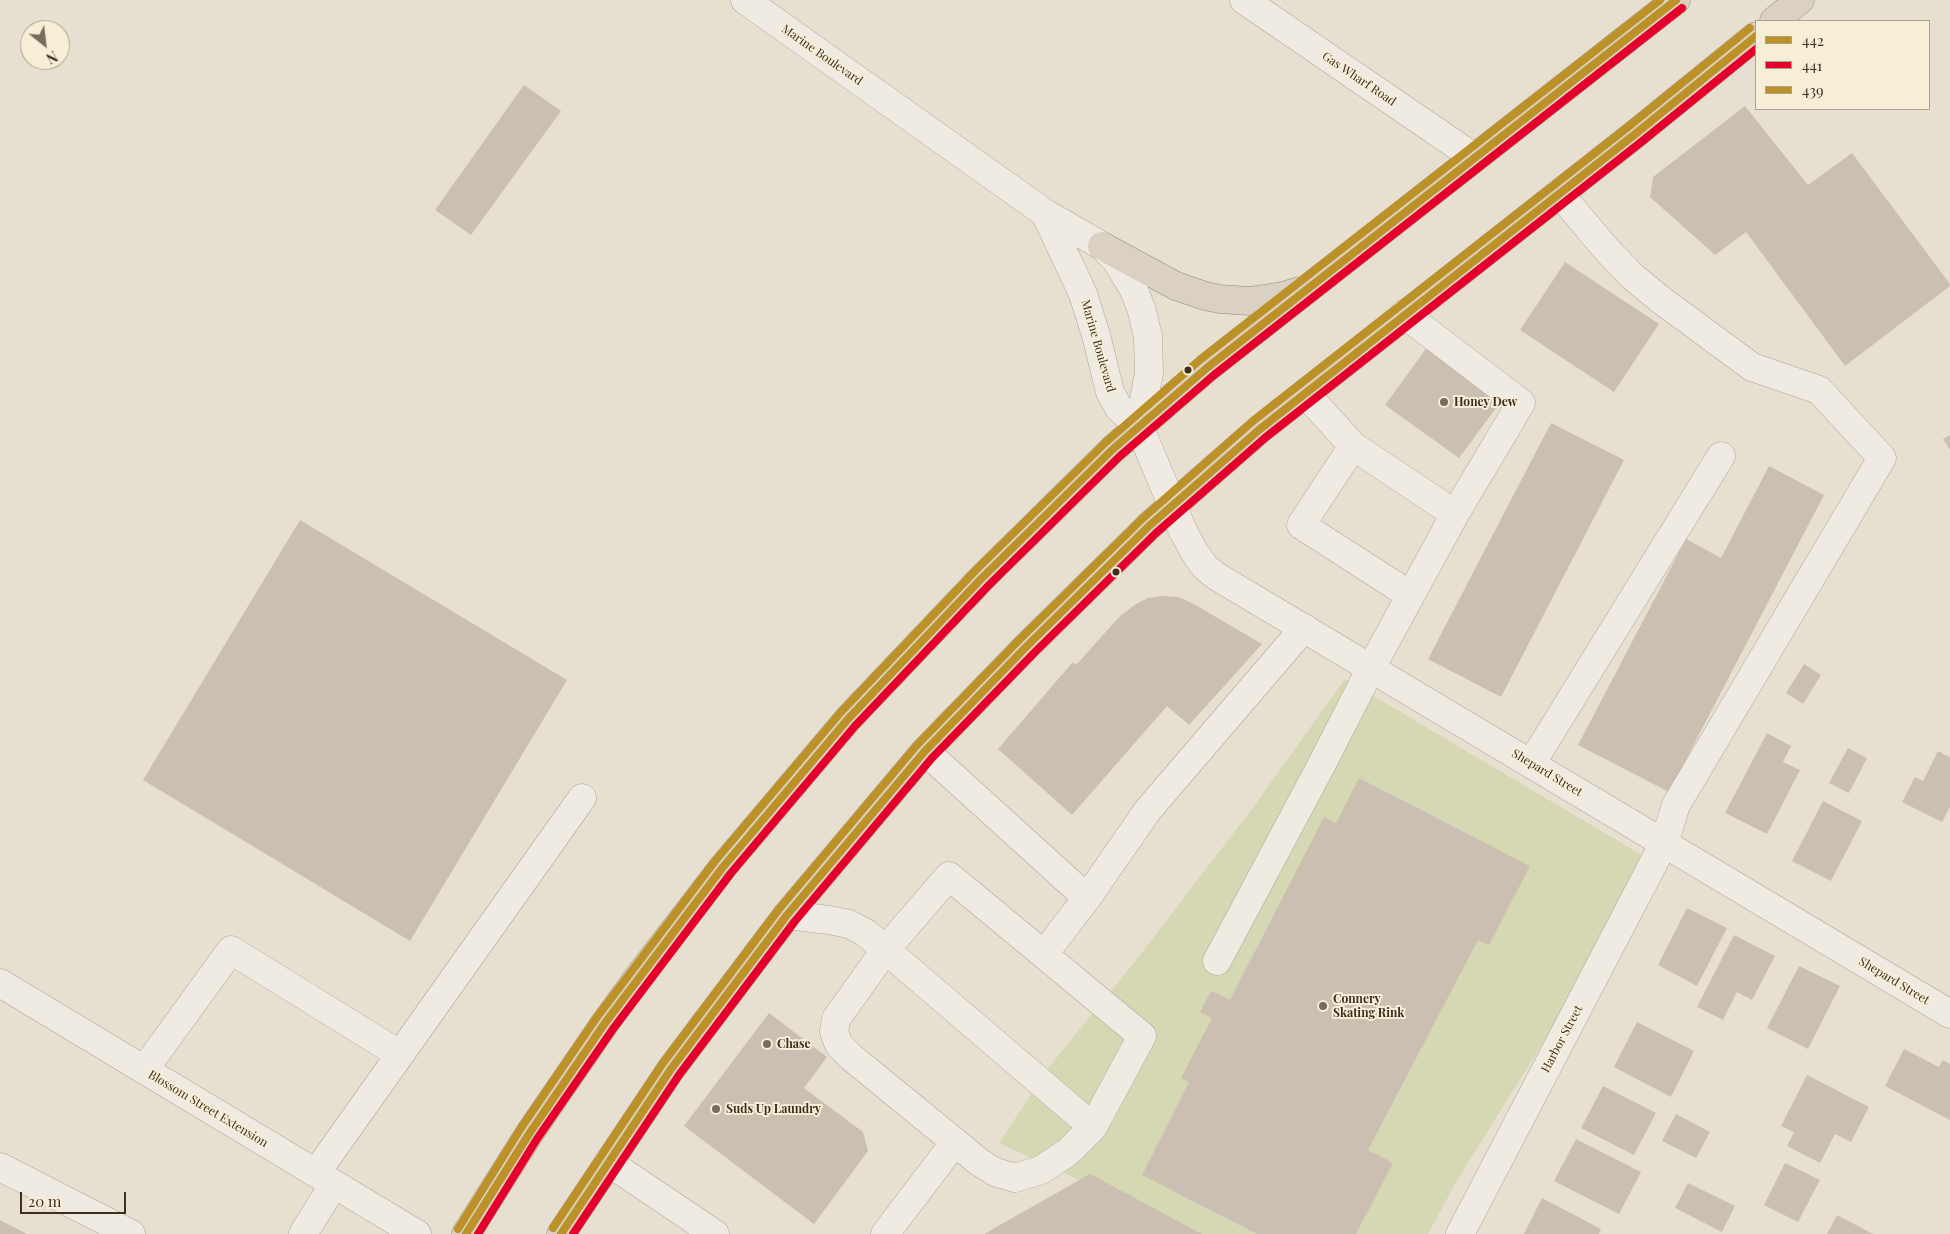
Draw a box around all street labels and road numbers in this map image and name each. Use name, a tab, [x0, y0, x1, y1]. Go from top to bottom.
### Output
street label: Marine Boulevard	[779, 22, 865, 88]
street label: Gas Wharf Road	[1319, 49, 1399, 109]
street label: Marine Boulevard	[1078, 298, 1118, 394]
street label: Shepard Street	[1509, 746, 1585, 800]
street label: Shepard Street	[1856, 954, 1932, 1008]
street label: Harbor Street	[1538, 1003, 1586, 1075]
street label: Blossom Street Extension	[146, 1068, 270, 1150]

